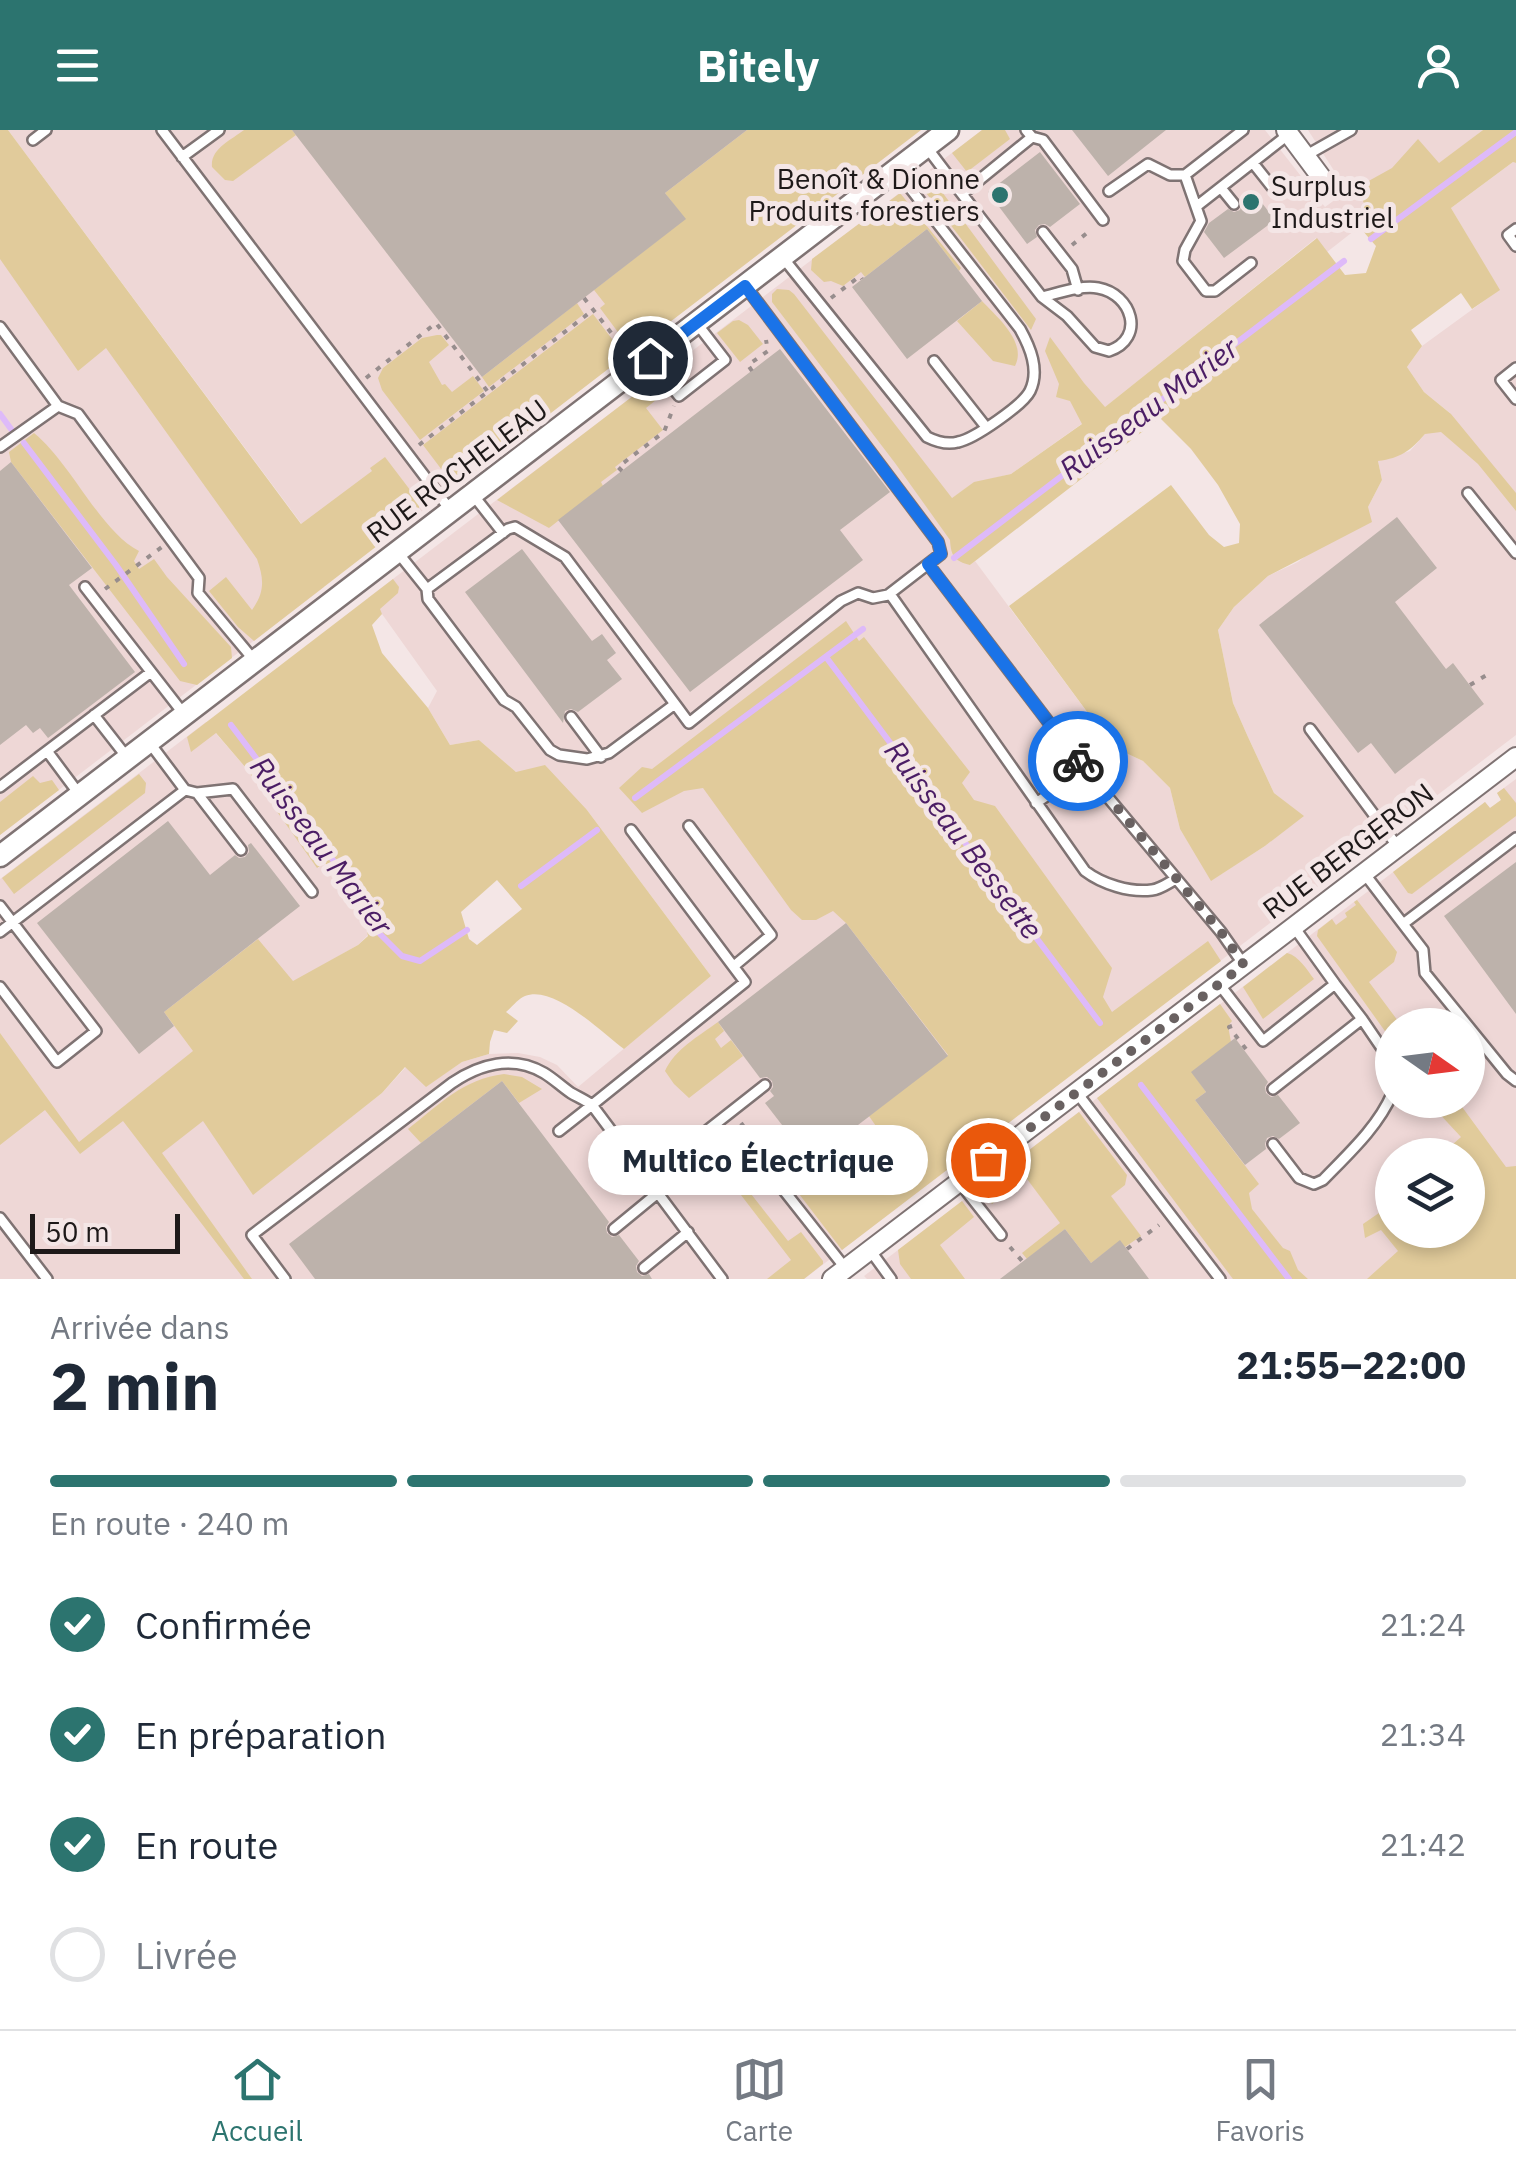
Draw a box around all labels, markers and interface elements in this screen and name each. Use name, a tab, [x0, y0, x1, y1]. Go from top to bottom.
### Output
text: Bitely	[697, 36, 819, 94]
icon: menu	[50, 38, 105, 93]
icon: person	[1411, 38, 1466, 93]
place label: Benoît & Dionne Produits forestiers	[749, 160, 980, 229]
place label: Surplus Industriel	[1271, 167, 1394, 236]
marker: Benoît & Dionne Produits forestiers	[989, 184, 1011, 206]
marker: Surplus Industriel	[1240, 191, 1262, 213]
pin	[608, 316, 693, 401]
water label: Ruisseau Marier	[1051, 327, 1246, 488]
icon: home	[623, 331, 678, 386]
street label: RUE ROCHELEAU	[359, 390, 555, 551]
courier	[1028, 711, 1128, 811]
water label: Ruisseau Bessette	[877, 732, 1052, 946]
icon: bike	[1051, 734, 1106, 789]
water label: Ruisseau Marier	[242, 748, 403, 943]
street label: RUE BERGERON	[1255, 774, 1441, 927]
north arrow	[1375, 1008, 1485, 1118]
map controls	[1375, 1008, 1485, 1248]
pin	[946, 1118, 1031, 1203]
callout: Multico Électrique	[588, 1125, 928, 1195]
icon: bag	[961, 1133, 1016, 1188]
button: layers	[1375, 1138, 1485, 1248]
text: Multico Électrique	[622, 1139, 894, 1181]
scale bar	[30, 1209, 180, 1254]
text: 50 m	[45, 1213, 110, 1250]
text: Arrivée dans	[50, 1306, 230, 1348]
text: 21:55–22:00	[1236, 1340, 1466, 1389]
text: 2 min	[50, 1343, 220, 1428]
text: En route · 240 m	[50, 1502, 289, 1544]
icon: check	[50, 1597, 105, 1652]
text: Confirmée	[135, 1600, 312, 1649]
text: 21:24	[1380, 1603, 1466, 1645]
icon: check	[50, 1707, 105, 1762]
text: En préparation	[135, 1710, 387, 1759]
text: 21:34	[1380, 1713, 1466, 1755]
icon: check	[50, 1817, 105, 1872]
text: En route	[135, 1820, 278, 1869]
text: 21:42	[1380, 1823, 1466, 1865]
text: Livrée	[135, 1930, 238, 1979]
tab: Accueil	[211, 2052, 303, 2149]
tab: Carte	[725, 2052, 793, 2149]
tab: Favoris	[1215, 2052, 1305, 2149]

